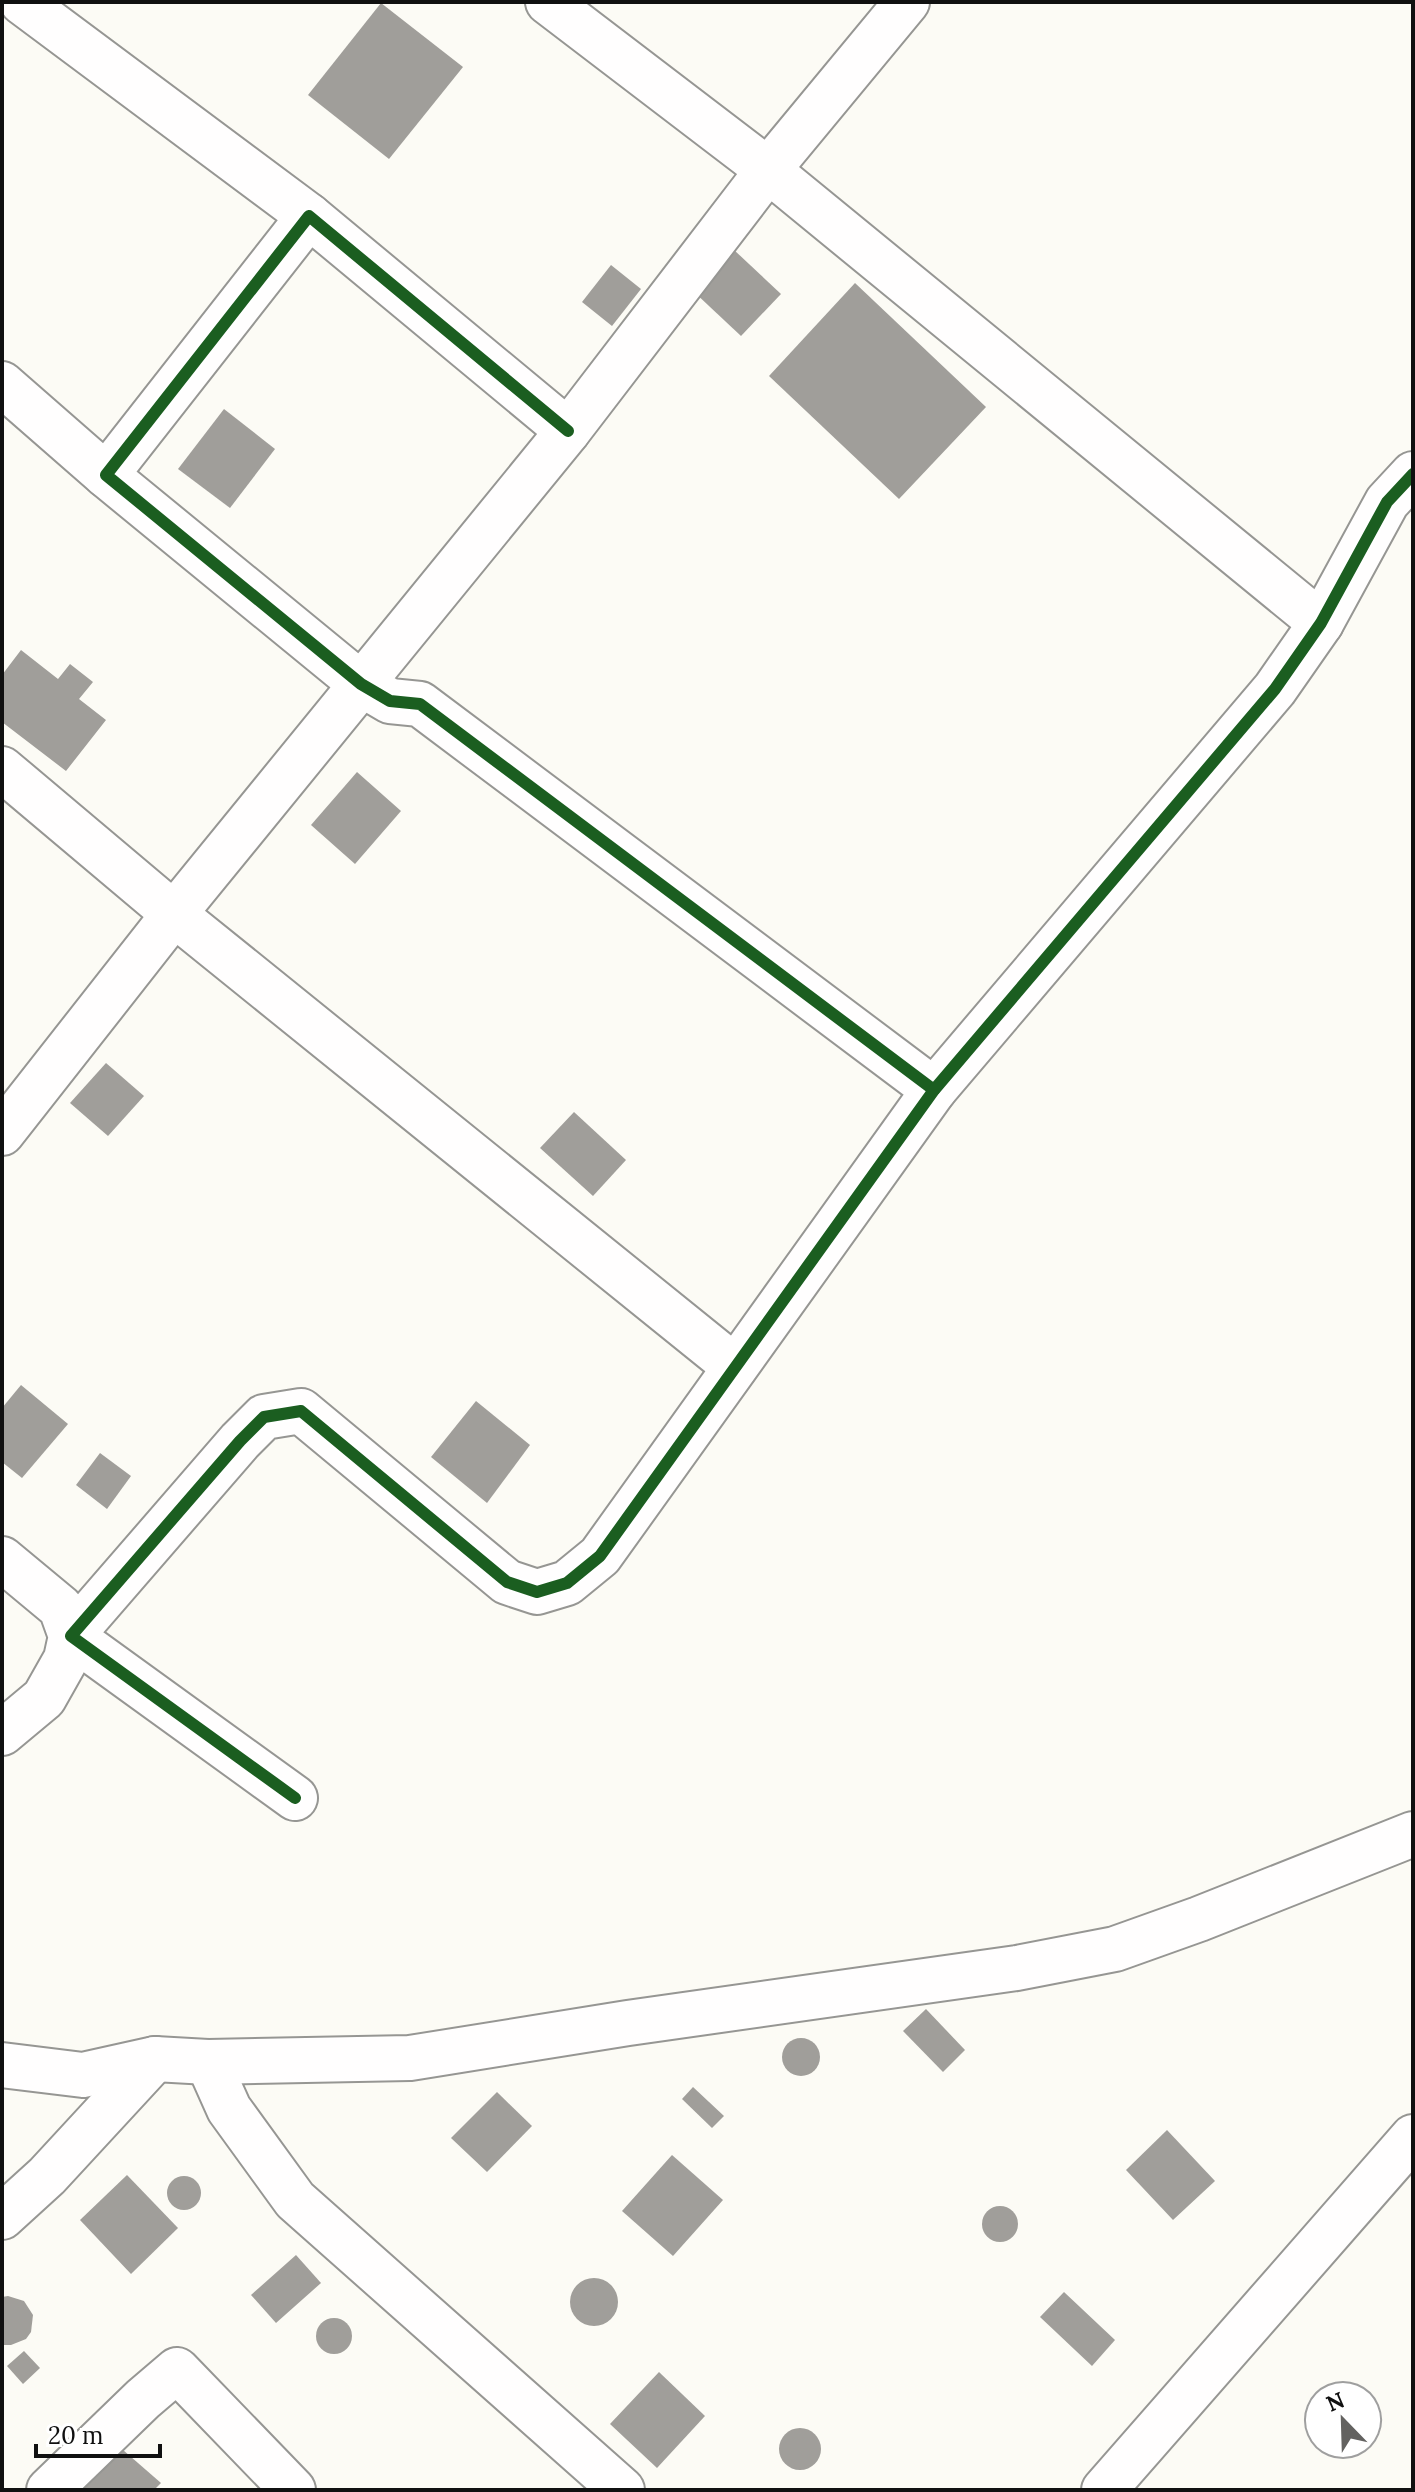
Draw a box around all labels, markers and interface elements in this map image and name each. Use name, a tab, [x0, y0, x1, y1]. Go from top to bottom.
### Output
north arrow	[1303, 2380, 1383, 2460]
text: N	[1322, 2385, 1348, 2418]
scale bar	[36, 2408, 160, 2458]
text: 20 m	[48, 2420, 104, 2451]

